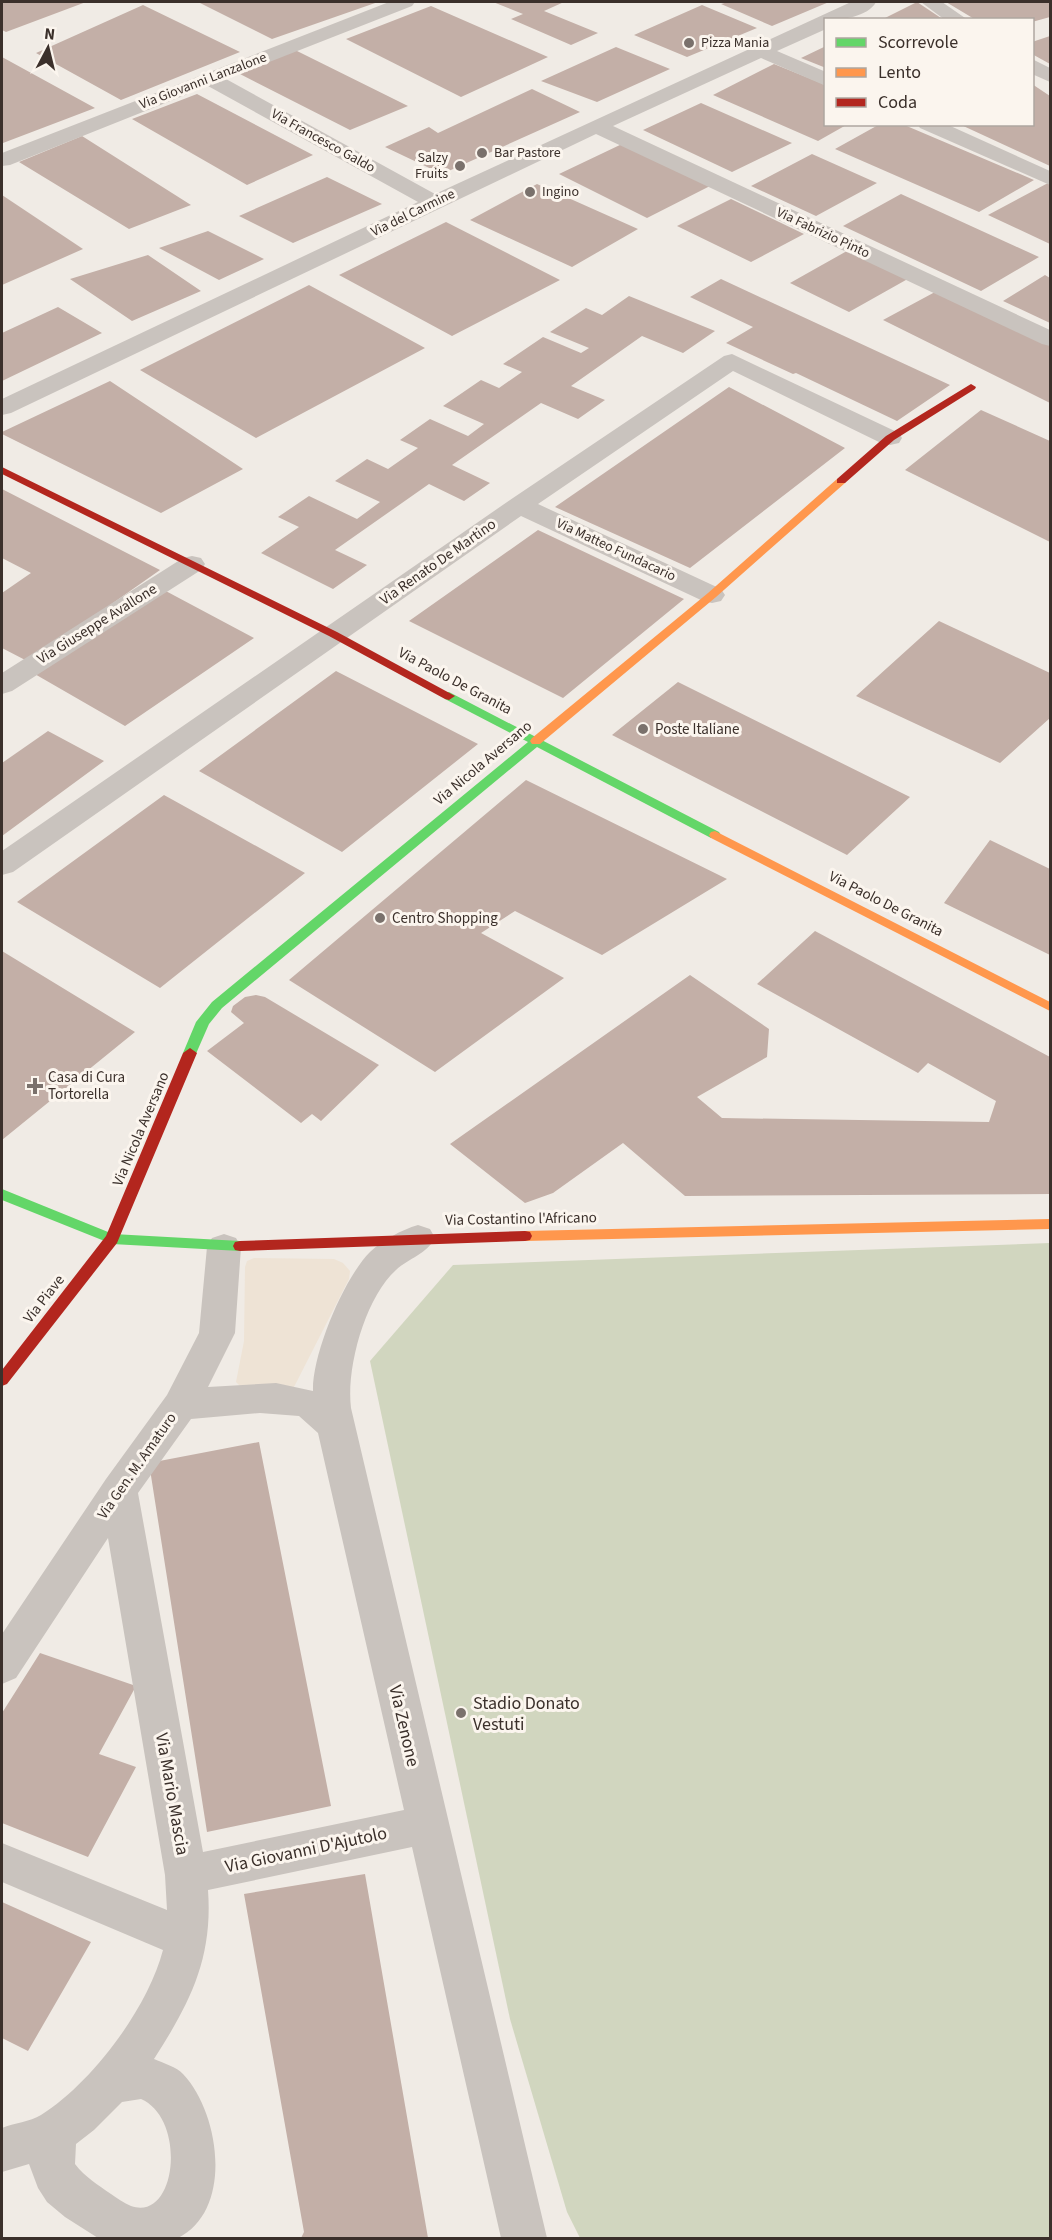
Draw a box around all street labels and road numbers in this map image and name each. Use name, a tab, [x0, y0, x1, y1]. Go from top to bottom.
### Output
street label: Via Giovanni Lanzalone	[136, 47, 270, 115]
street label: Via Francesco Galdo	[267, 104, 379, 178]
street label: Via del Carmine	[368, 184, 458, 242]
street label: Via Fabrizio Pinto	[773, 203, 873, 263]
street label: Via Matteo Fundacario	[553, 513, 679, 587]
street label: Via Renato De Martino	[376, 514, 500, 610]
street label: Via Giuseppe Avallone	[33, 579, 161, 669]
street label: Via Paolo De Granita	[394, 642, 516, 720]
street label: Via Nicola Aversano	[429, 716, 537, 810]
street label: Via Paolo De Granita	[825, 866, 947, 942]
street label: Via Nicola Aversano	[107, 1069, 175, 1189]
street label: Via Costantino l'Africano	[445, 1207, 597, 1231]
street label: Via Piave	[18, 1270, 70, 1328]
street label: Via Gen. M. Amaturo	[92, 1409, 182, 1523]
street label: Via Zenone	[382, 1683, 426, 1769]
street label: Via Mario Mascia	[149, 1731, 195, 1857]
street label: Via Giovanni D'Ajutolo	[223, 1821, 389, 1879]

